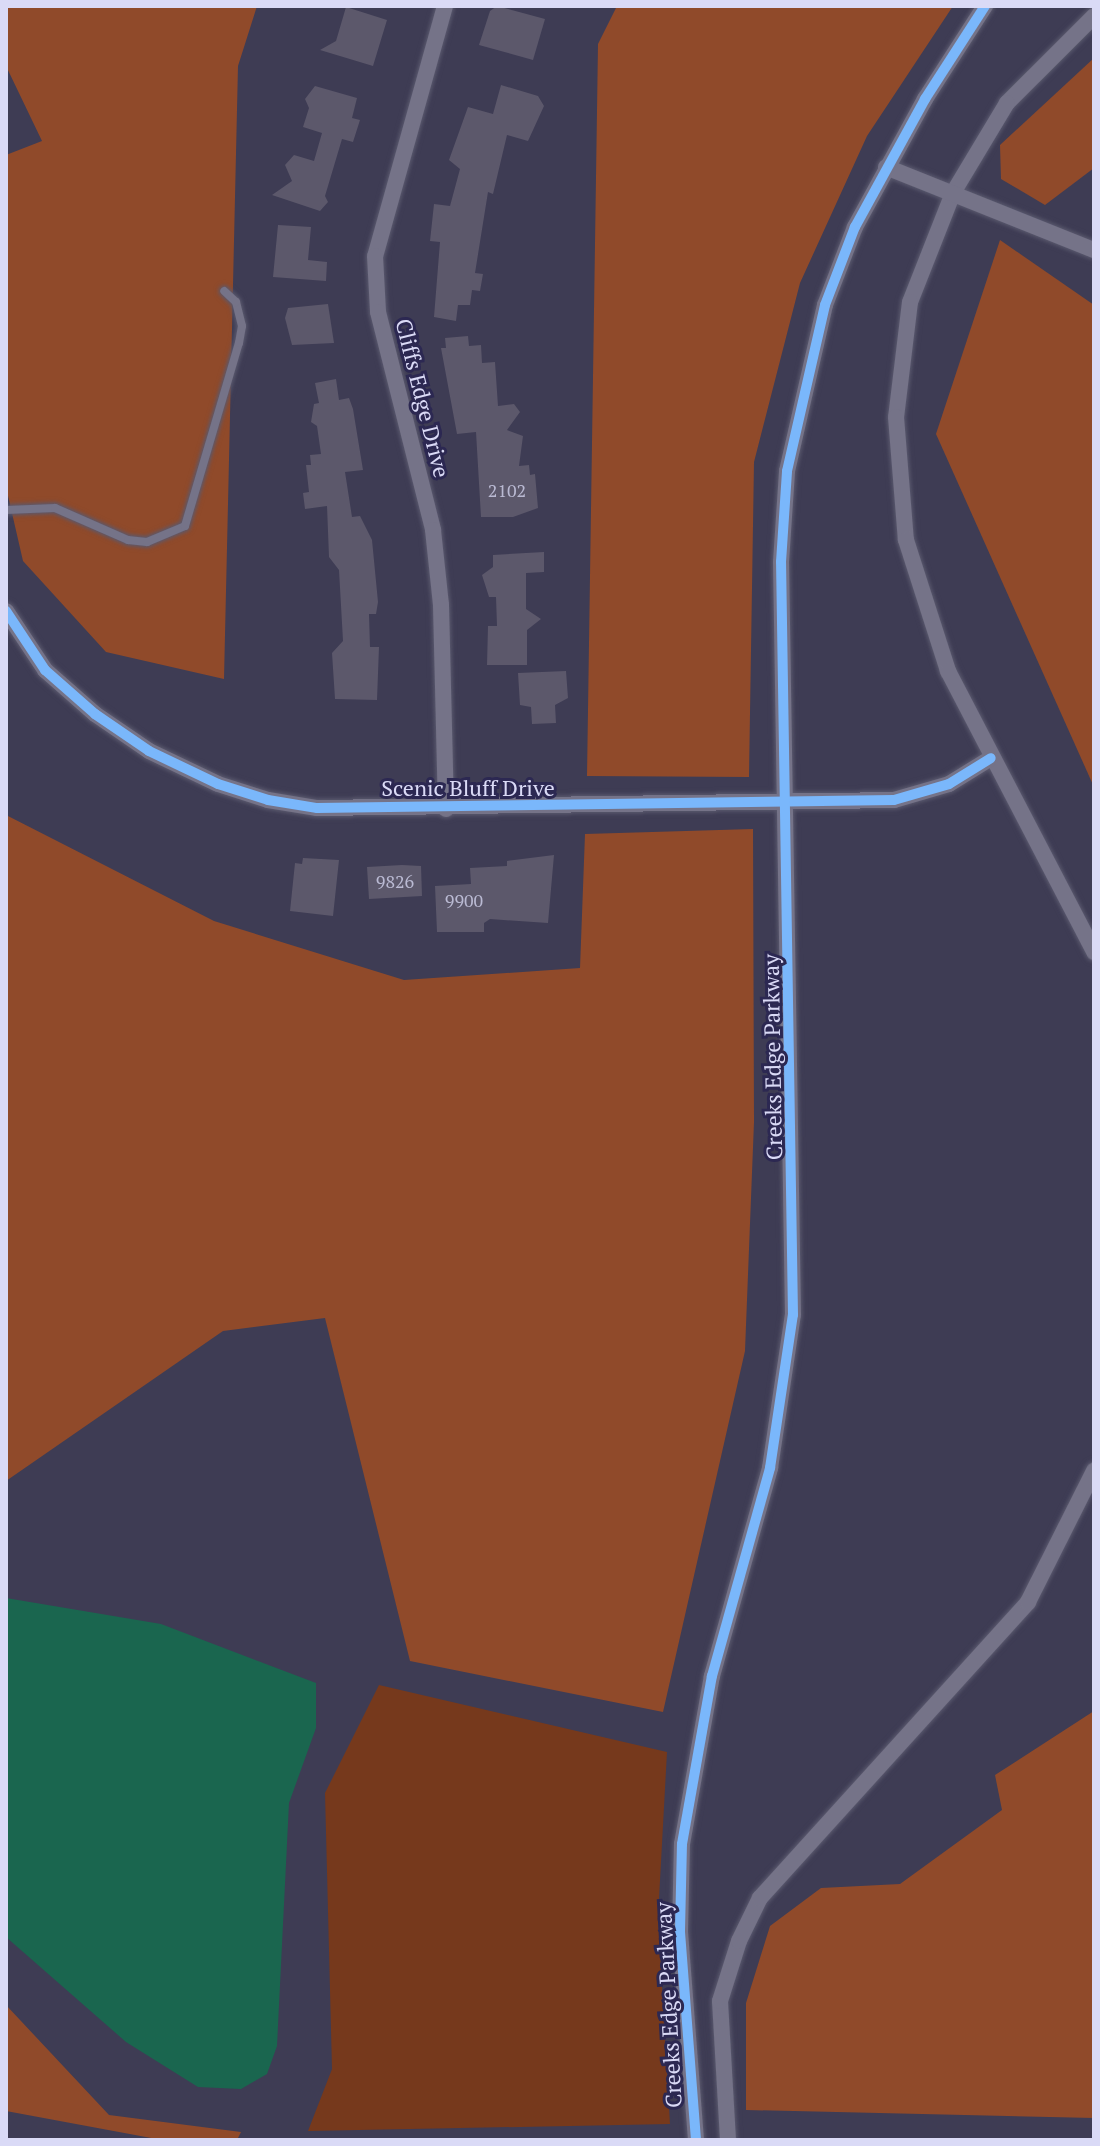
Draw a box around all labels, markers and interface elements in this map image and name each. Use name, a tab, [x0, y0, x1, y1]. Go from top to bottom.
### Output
street label: Cliffs Edge Drive	[390, 316, 456, 480]
house number: 2102	[488, 479, 526, 501]
street label: Scenic Bluff Drive	[381, 775, 555, 801]
house number: 9826	[376, 870, 414, 892]
house number: 9900	[445, 889, 483, 911]
street label: Creeks Edge Parkway	[757, 954, 787, 1160]
street label: Creeks Edge Parkway	[649, 1901, 687, 2109]

